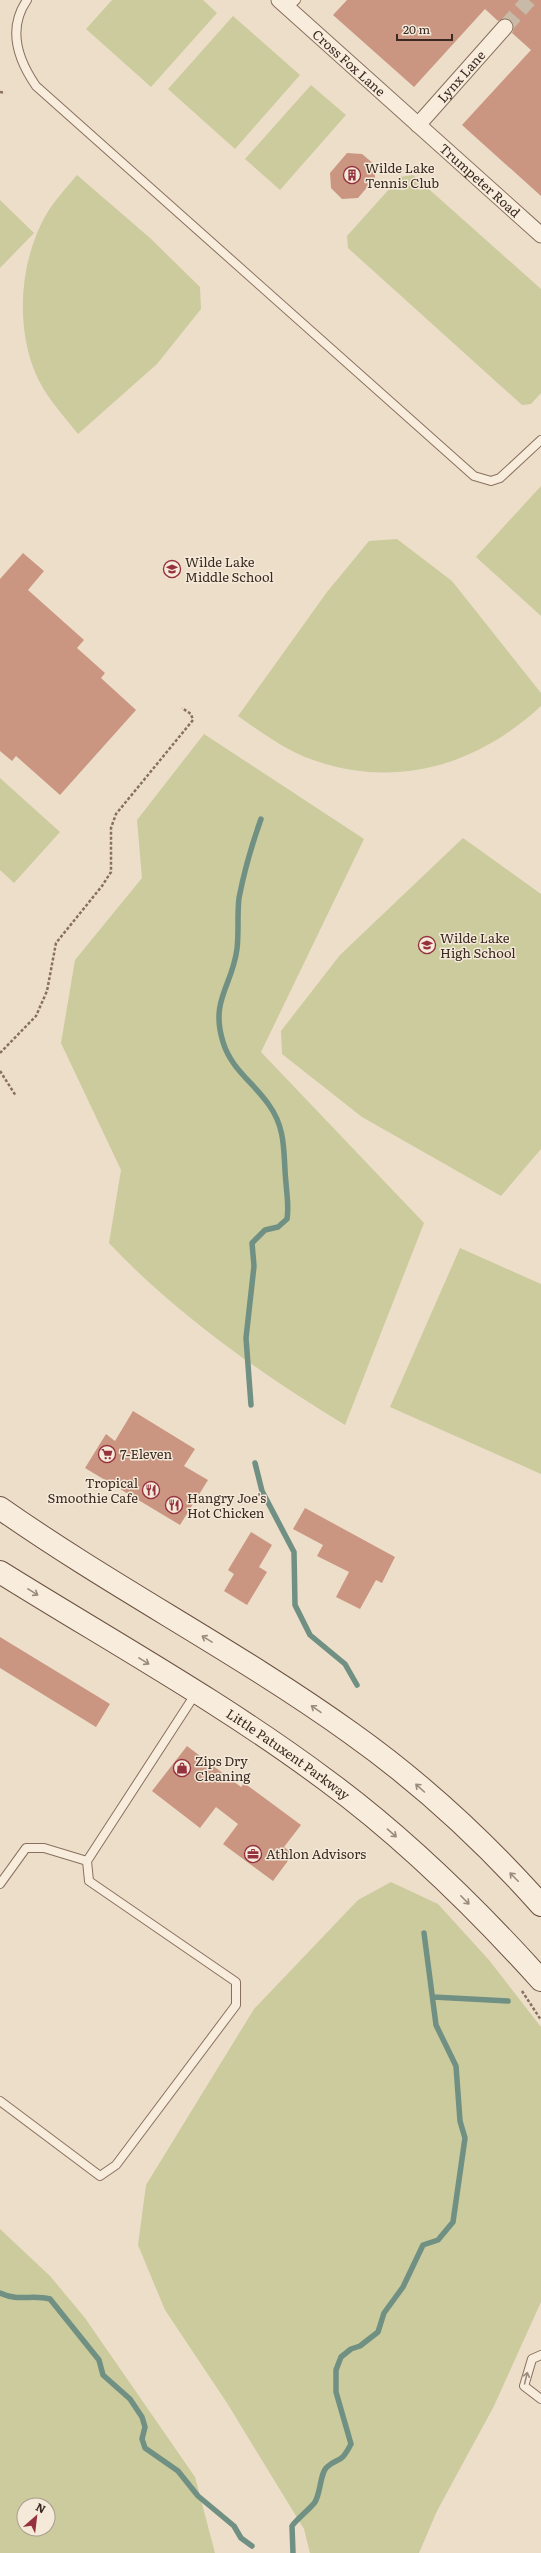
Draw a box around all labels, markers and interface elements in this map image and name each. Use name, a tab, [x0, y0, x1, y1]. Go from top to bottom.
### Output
scale bar	[397, 16, 452, 42]
text: 20 m	[403, 20, 430, 38]
street label: Cross Fox Lane	[309, 25, 390, 100]
street label: Lynx Lane	[432, 46, 489, 106]
street label: Trumpeter Road	[436, 138, 525, 221]
place label: Wilde Lake Tennis Club	[365, 158, 439, 192]
building icon: Wilde Lake Tennis Club	[342, 165, 362, 185]
place label: Wilde Lake Middle School	[185, 552, 274, 586]
school or university icon: Wilde Lake Middle School	[162, 559, 182, 579]
place label: Wilde Lake High School	[440, 928, 516, 962]
school or university icon: Wilde Lake High School	[417, 935, 437, 955]
supermarket icon: 7-Eleven	[97, 1444, 117, 1464]
place label: 7-Eleven	[120, 1444, 172, 1463]
place label: Tropical Smoothie Cafe	[48, 1473, 139, 1507]
restaurant icon: Tropical Smoothie Cafe	[141, 1480, 161, 1500]
place label: Hangry Joe's Hot Chicken	[187, 1488, 266, 1522]
restaurant icon: Hangry Joe's Hot Chicken	[164, 1495, 184, 1515]
one-way arrow	[27, 1589, 39, 1597]
one-way arrow	[201, 1634, 213, 1642]
one-way arrow	[138, 1657, 149, 1665]
street label: Little Patuxent Parkway	[223, 1704, 355, 1804]
one-way arrow	[311, 1705, 322, 1713]
place label: Zips Dry Cleaning	[195, 1751, 251, 1785]
shop icon: Zips Dry Cleaning	[172, 1758, 192, 1778]
one-way arrow	[415, 1783, 425, 1793]
one-way arrow	[387, 1829, 398, 1838]
office icon: Athlon Advisors	[243, 1844, 263, 1864]
place label: Athlon Advisors	[266, 1844, 366, 1863]
one-way arrow	[509, 1872, 519, 1882]
one-way arrow	[460, 1895, 470, 1905]
one-way arrow	[523, 2371, 531, 2384]
north arrow	[16, 2497, 56, 2537]
text: N	[33, 2498, 49, 2517]

